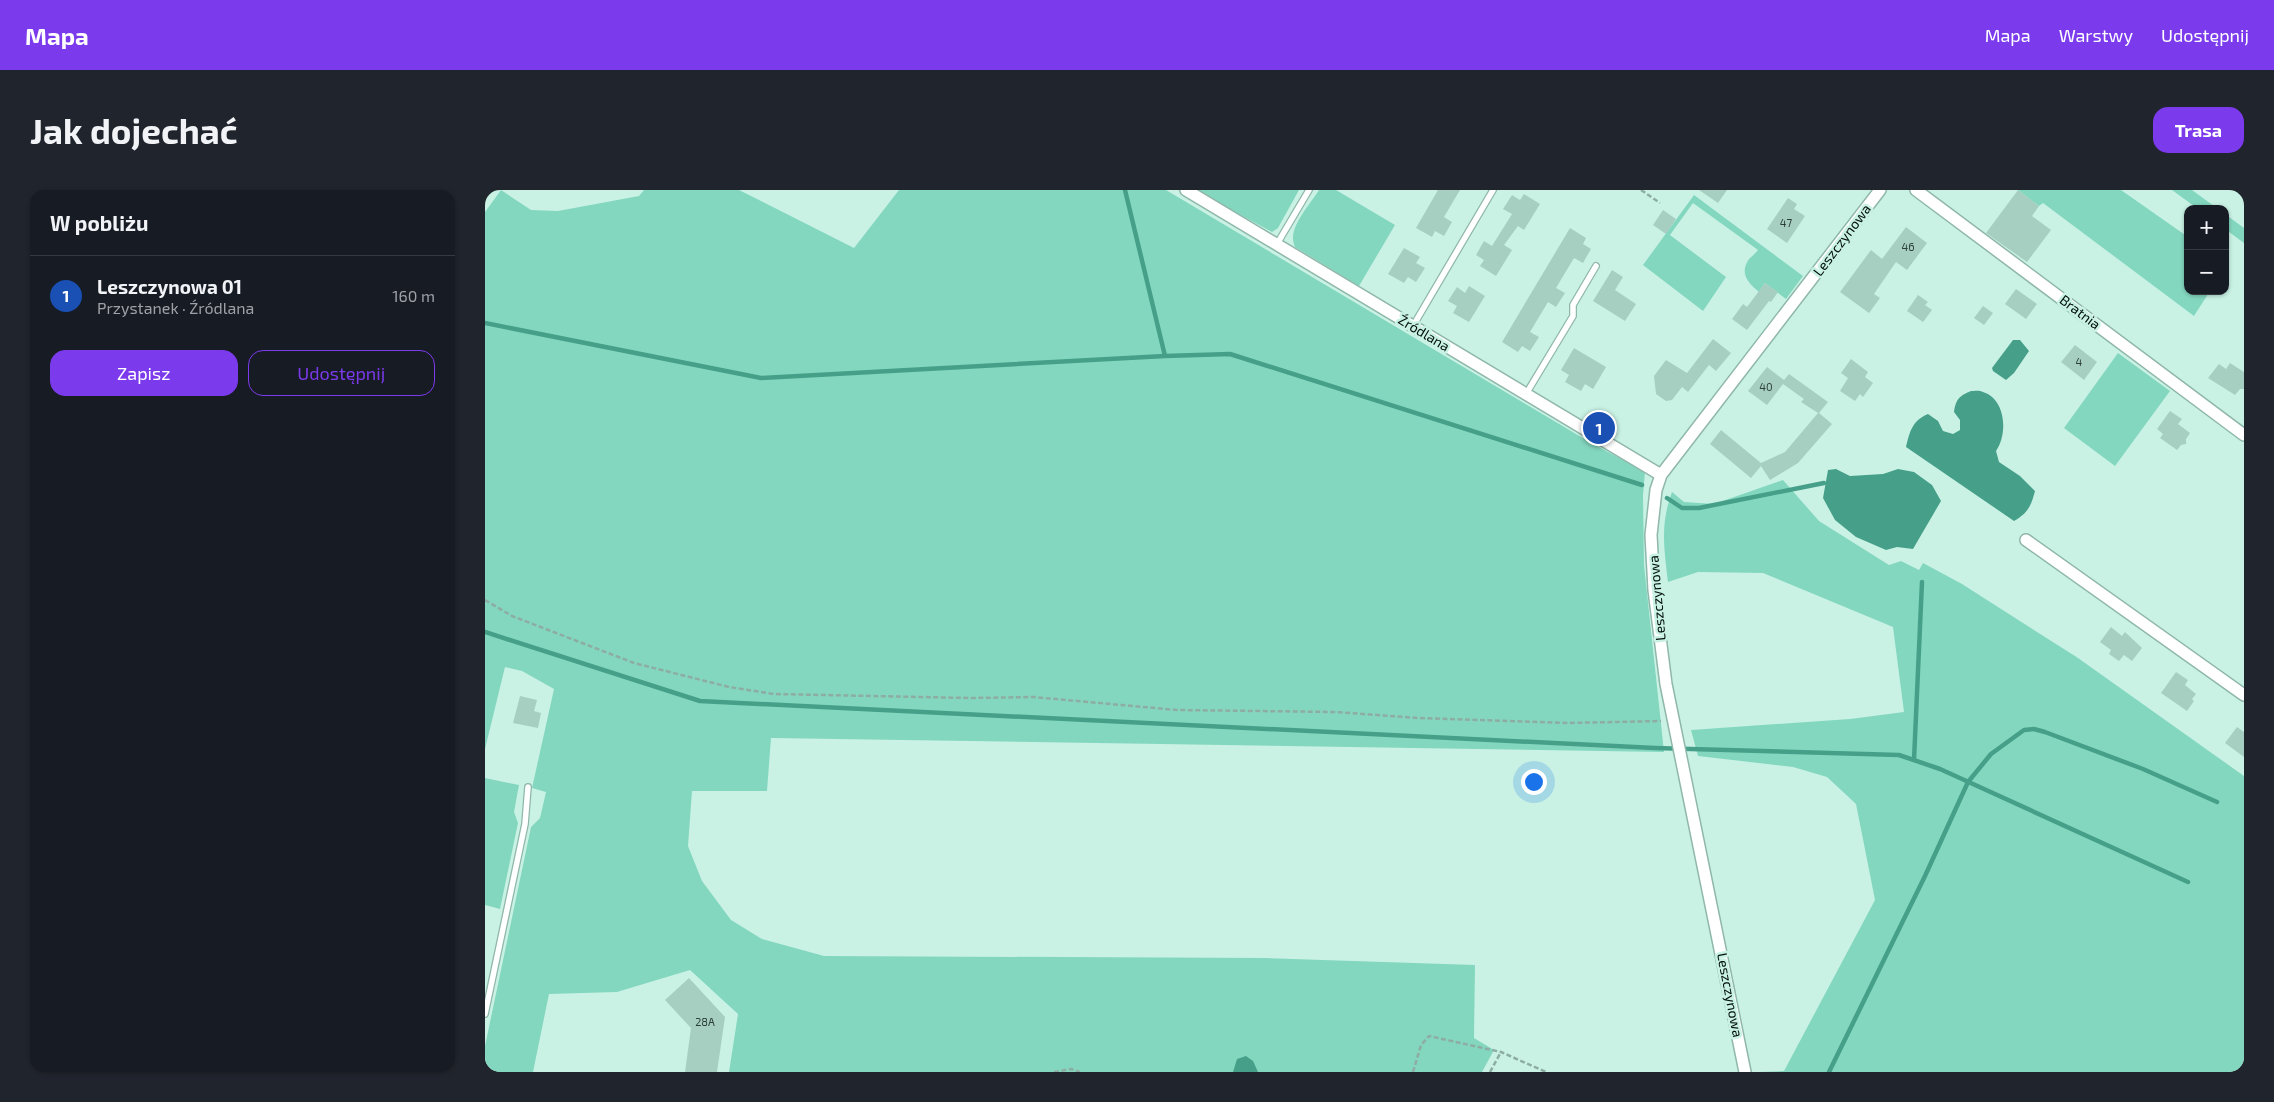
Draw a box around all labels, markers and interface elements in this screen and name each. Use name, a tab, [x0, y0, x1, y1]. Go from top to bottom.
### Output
text: Mapa	[25, 21, 89, 50]
text: Mapa	[1985, 24, 2031, 46]
text: Warstwy	[2059, 24, 2133, 46]
text: Udostępnij	[2161, 24, 2249, 46]
button: Trasa	[2153, 107, 2244, 153]
text: Jak dojechać	[30, 109, 238, 151]
street label: Leszczynowa	[1809, 200, 1874, 279]
map controls	[2184, 205, 2229, 295]
button: +	[2184, 205, 2229, 250]
text: W pobliżu	[50, 210, 149, 235]
house number: 47	[1780, 216, 1793, 229]
house number: 46	[1901, 240, 1915, 253]
button: −	[2184, 250, 2229, 295]
text: Leszczynowa 01	[97, 275, 242, 298]
text: 1	[63, 286, 69, 305]
text: 160 m	[392, 286, 435, 305]
street label: Bratnia	[2057, 291, 2104, 332]
text: Przystanek · Źródlana	[97, 298, 254, 317]
street label: Źródlana	[1395, 311, 1453, 355]
button: Zapisz	[50, 350, 238, 396]
button: Udostępnij	[248, 350, 435, 396]
house number: 4	[2076, 355, 2083, 368]
house number: 40	[1759, 380, 1773, 393]
pin: 1	[1583, 409, 1615, 447]
street label: Leszczynowa	[1644, 555, 1669, 641]
your location	[1521, 769, 1547, 795]
street label: Leszczynowa	[1714, 951, 1747, 1039]
house number: 28A	[695, 1015, 715, 1028]

